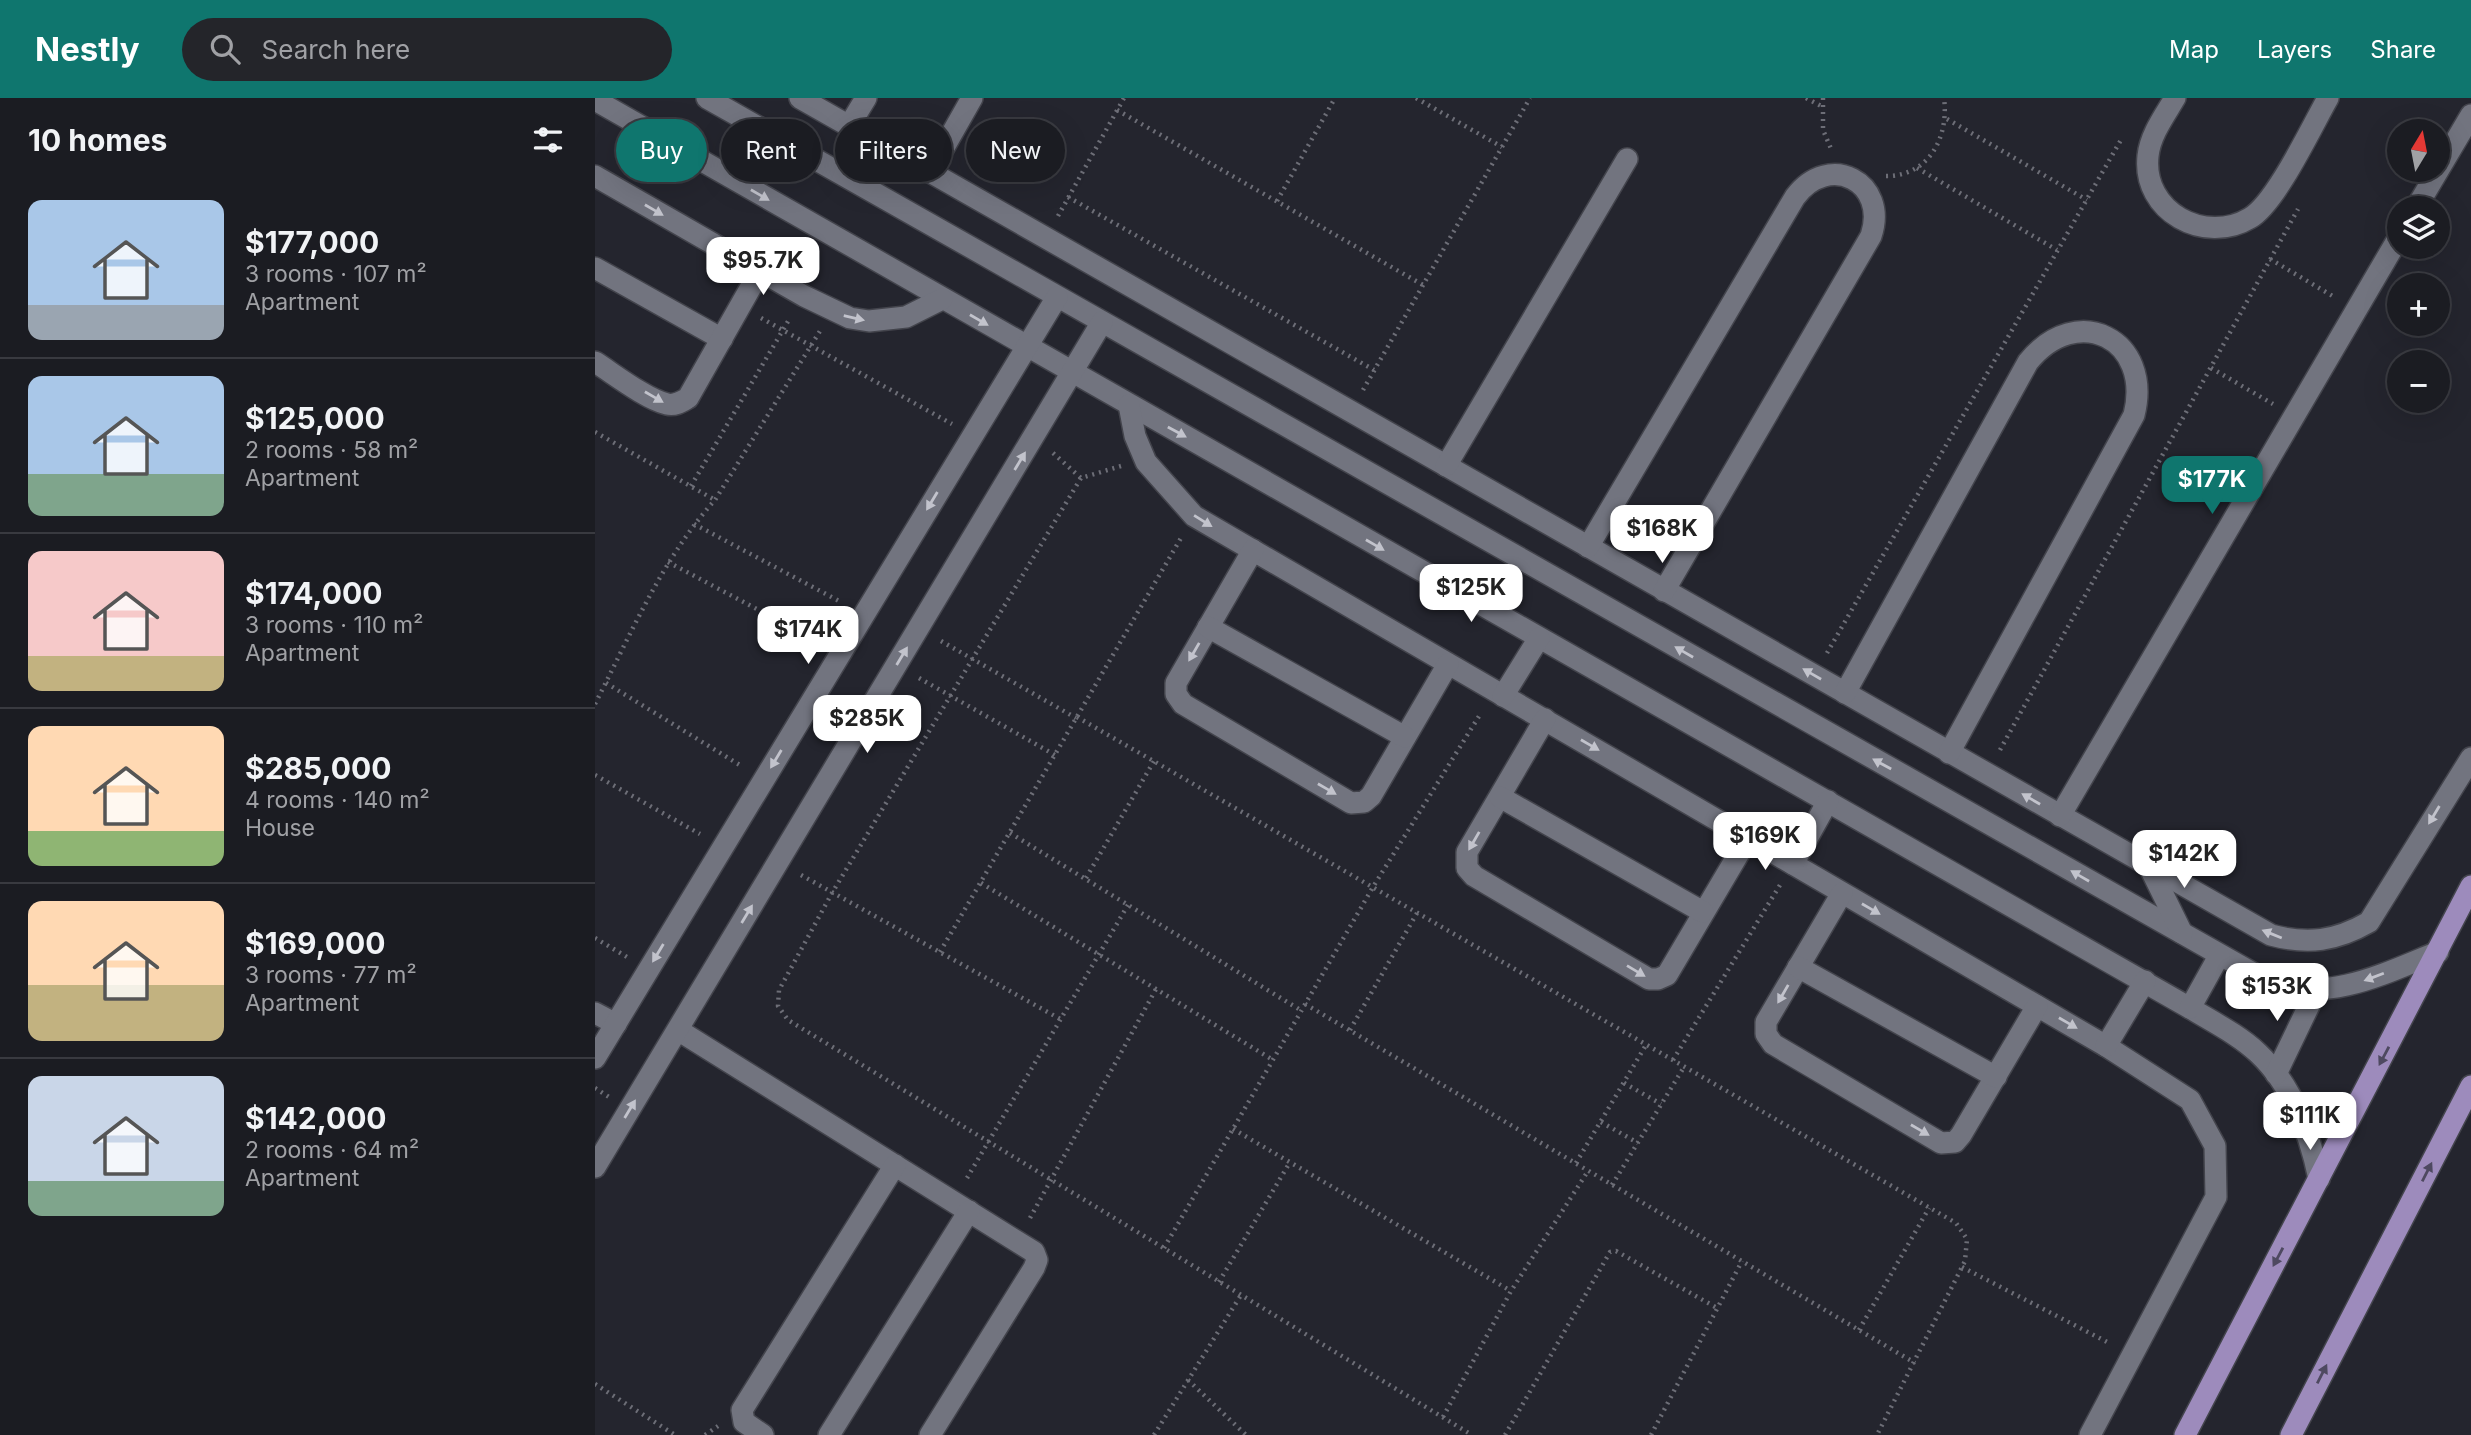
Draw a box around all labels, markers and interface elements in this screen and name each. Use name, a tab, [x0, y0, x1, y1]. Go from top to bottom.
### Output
search box	[182, 18, 672, 81]
text: Nestly	[35, 29, 140, 69]
icon: search	[206, 30, 244, 68]
text: Search here	[262, 34, 410, 65]
text: Map	[2169, 35, 2219, 64]
text: Layers	[2257, 35, 2332, 64]
text: Share	[2370, 35, 2436, 64]
chip: Buy	[616, 119, 707, 182]
chip: Rent	[721, 119, 821, 182]
chip: Filters	[835, 119, 952, 182]
chip: New	[966, 119, 1065, 182]
north arrow	[2387, 119, 2450, 182]
map controls	[2387, 119, 2450, 413]
icon: filters	[529, 121, 567, 159]
text: 10 homes	[28, 122, 167, 158]
one-way arrow	[751, 189, 770, 202]
button: layers	[2387, 196, 2450, 259]
one-way arrow	[645, 204, 664, 217]
text: $177,000	[245, 224, 379, 260]
icon: home	[84, 228, 168, 312]
pin: $95.7K	[706, 238, 820, 297]
text: $95.7K	[722, 246, 804, 274]
text: 3 rooms · 107 m²	[245, 260, 427, 288]
button: +	[2387, 273, 2450, 336]
text: Apartment	[245, 288, 359, 316]
one-way arrow	[843, 313, 865, 324]
one-way arrow	[970, 314, 989, 326]
button: −	[2387, 350, 2450, 413]
one-way arrow	[644, 391, 663, 403]
text: $125,000	[245, 400, 385, 436]
icon: home	[84, 404, 168, 488]
one-way arrow	[1167, 426, 1187, 438]
text: 2 rooms · 58 m²	[245, 436, 418, 464]
one-way arrow	[1013, 451, 1026, 470]
pin: $177K	[2163, 456, 2261, 516]
text: Apartment	[245, 464, 359, 492]
text: $177K	[2178, 465, 2246, 493]
one-way arrow	[925, 492, 938, 511]
pin: $168K	[1613, 505, 1711, 565]
one-way arrow	[1193, 514, 1212, 527]
text: $168K	[1626, 514, 1698, 542]
one-way arrow	[1365, 539, 1385, 551]
pin: $125K	[1422, 564, 1520, 624]
text: $125K	[1436, 573, 1506, 601]
text: $174,000	[245, 575, 382, 611]
icon: home	[84, 579, 168, 663]
pin: $174K	[759, 606, 857, 666]
text: 3 rooms · 110 m²	[245, 611, 423, 639]
text: $174K	[773, 615, 843, 643]
text: Apartment	[245, 639, 359, 667]
one-way arrow	[1188, 642, 1200, 661]
one-way arrow	[896, 646, 909, 665]
one-way arrow	[1674, 646, 1694, 658]
one-way arrow	[1802, 668, 1822, 680]
pin: $285K	[818, 696, 916, 755]
text: $285K	[829, 704, 905, 732]
one-way arrow	[1581, 739, 1600, 751]
one-way arrow	[770, 749, 782, 768]
text: $285,000	[245, 750, 391, 786]
icon: home	[84, 754, 168, 838]
one-way arrow	[1872, 758, 1892, 770]
one-way arrow	[1318, 783, 1337, 795]
text: 4 rooms · 140 m²	[245, 786, 430, 814]
one-way arrow	[2021, 793, 2041, 805]
one-way arrow	[2428, 806, 2441, 825]
pin: $169K	[1716, 812, 1814, 872]
text: House	[245, 814, 315, 842]
text: $169K	[1729, 821, 1801, 849]
pin: $142K	[2135, 830, 2233, 890]
one-way arrow	[1467, 831, 1480, 850]
text: $142K	[2148, 839, 2220, 867]
one-way arrow	[2070, 870, 2089, 883]
one-way arrow	[1861, 903, 1881, 915]
one-way arrow	[741, 904, 754, 923]
text: $169,000	[245, 925, 386, 961]
one-way arrow	[2261, 928, 2282, 939]
icon: home	[84, 929, 168, 1013]
one-way arrow	[652, 944, 664, 963]
text: 3 rooms · 77 m²	[245, 961, 417, 989]
pin: $153K	[2228, 964, 2326, 1023]
one-way arrow	[1627, 965, 1646, 977]
text: $153K	[2241, 972, 2313, 1000]
one-way arrow	[2364, 972, 2385, 983]
one-way arrow	[1776, 984, 1789, 1003]
text: Apartment	[245, 989, 359, 1017]
one-way arrow	[2058, 1017, 2078, 1029]
one-way arrow	[2378, 1046, 2389, 1066]
pin: $111K	[2261, 1093, 2359, 1152]
one-way arrow	[624, 1099, 637, 1118]
text: $142,000	[245, 1100, 387, 1136]
text: $111K	[2279, 1101, 2341, 1129]
icon: home	[84, 1104, 168, 1188]
one-way arrow	[1910, 1124, 1930, 1136]
text: 2 rooms · 64 m²	[245, 1136, 419, 1164]
one-way arrow	[2421, 1162, 2432, 1182]
text: Apartment	[245, 1164, 359, 1192]
one-way arrow	[2272, 1248, 2284, 1267]
one-way arrow	[2316, 1364, 2328, 1384]

